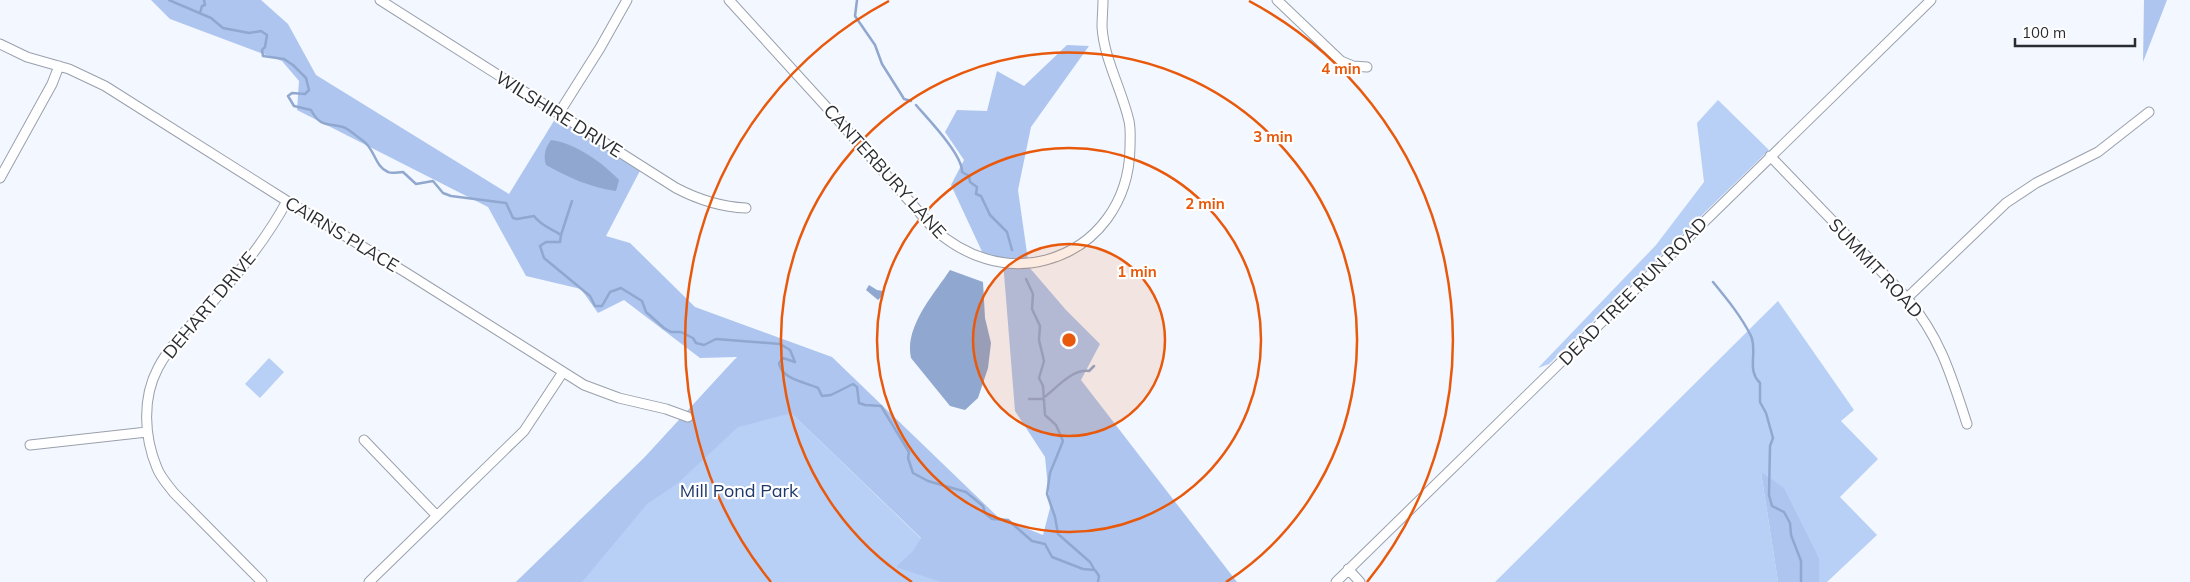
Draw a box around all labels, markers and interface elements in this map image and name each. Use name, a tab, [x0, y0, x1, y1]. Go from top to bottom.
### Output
scale bar	[2015, 15, 2135, 47]
text: 100 m	[2022, 23, 2066, 42]
text: 4 min	[1321, 59, 1361, 78]
street label: WILSHIRE DRIVE	[491, 66, 627, 162]
street label: CANTERBURY LANE	[819, 99, 951, 243]
text: 3 min	[1253, 127, 1293, 146]
street label: CAIRNS PLACE	[281, 191, 403, 277]
text: 2 min	[1185, 194, 1225, 213]
street label: DEAD TREE RUN ROAD	[1554, 212, 1712, 370]
street label: SUMMIT ROAD	[1824, 213, 1928, 323]
street label: DEHART DRIVE	[158, 247, 260, 363]
text: 1 min	[1117, 262, 1157, 281]
centre of rings	[1060, 331, 1078, 349]
park label: Mill Pond Park	[680, 479, 799, 502]

